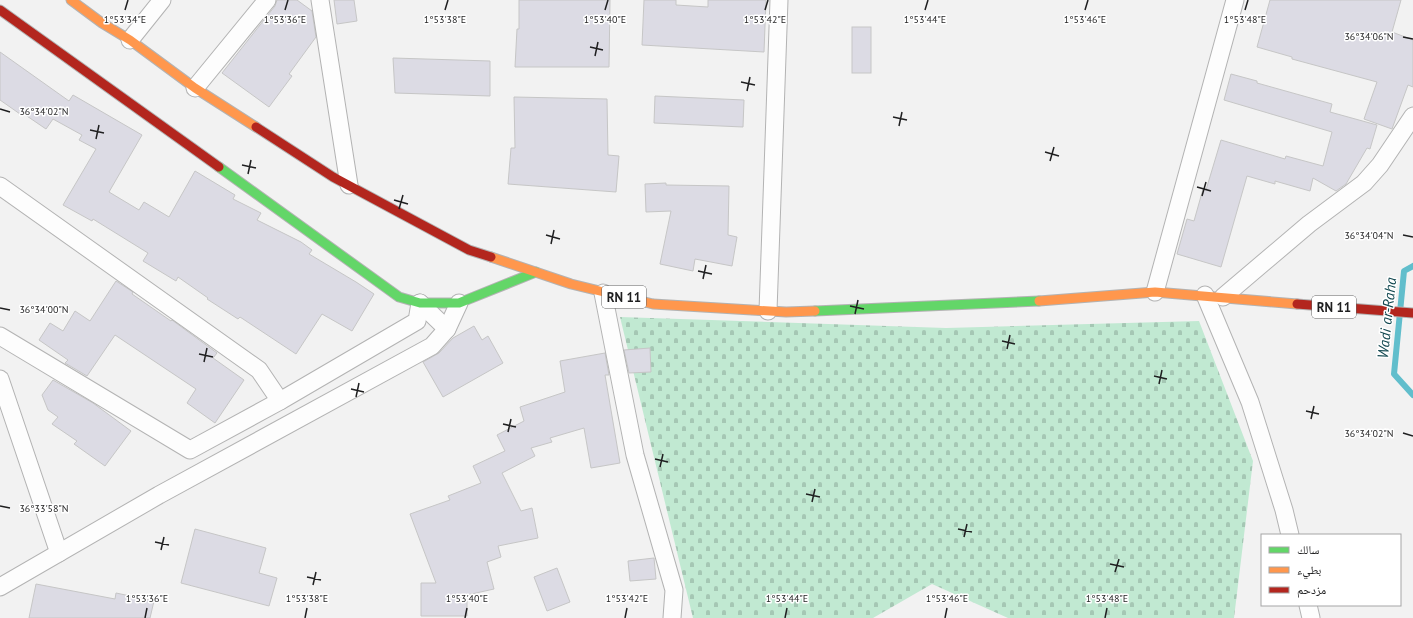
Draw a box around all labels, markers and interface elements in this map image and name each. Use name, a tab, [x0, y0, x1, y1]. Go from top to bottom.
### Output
text: 1°53'34"E	[104, 13, 146, 26]
text: 1°53'36"E	[264, 13, 306, 26]
text: 1°53'38"E	[424, 13, 466, 26]
text: 1°53'40"E	[584, 13, 626, 26]
text: 1°53'42"E	[744, 13, 786, 26]
text: 1°53'44"E	[904, 13, 946, 26]
text: 1°53'46"E	[1064, 13, 1106, 26]
text: 1°53'48"E	[1224, 13, 1266, 26]
text: 36°34'06"N	[1344, 30, 1394, 43]
text: 36°34'02"N	[19, 105, 69, 118]
text: 36°34'04"N	[1344, 229, 1394, 242]
water label: Wadi ar-Raha	[1373, 276, 1400, 360]
road number: RN 11	[602, 286, 646, 308]
road number: RN 11	[1312, 296, 1356, 318]
text: 36°34'00"N	[19, 303, 69, 316]
text: 36°34'02"N	[1344, 427, 1394, 440]
text: 36°33'58"N	[19, 502, 69, 515]
legend	[1261, 534, 1401, 606]
text: سالك	[1297, 542, 1319, 557]
text: بطيء	[1297, 562, 1321, 580]
text: مزدحم	[1297, 582, 1326, 598]
text: 1°53'36"E	[126, 592, 168, 605]
text: 1°53'38"E	[286, 592, 328, 605]
text: 1°53'40"E	[446, 592, 488, 605]
text: 1°53'42"E	[606, 592, 648, 605]
text: 1°53'44"E	[766, 592, 808, 605]
text: 1°53'46"E	[926, 592, 968, 605]
text: 1°53'48"E	[1086, 592, 1128, 605]

